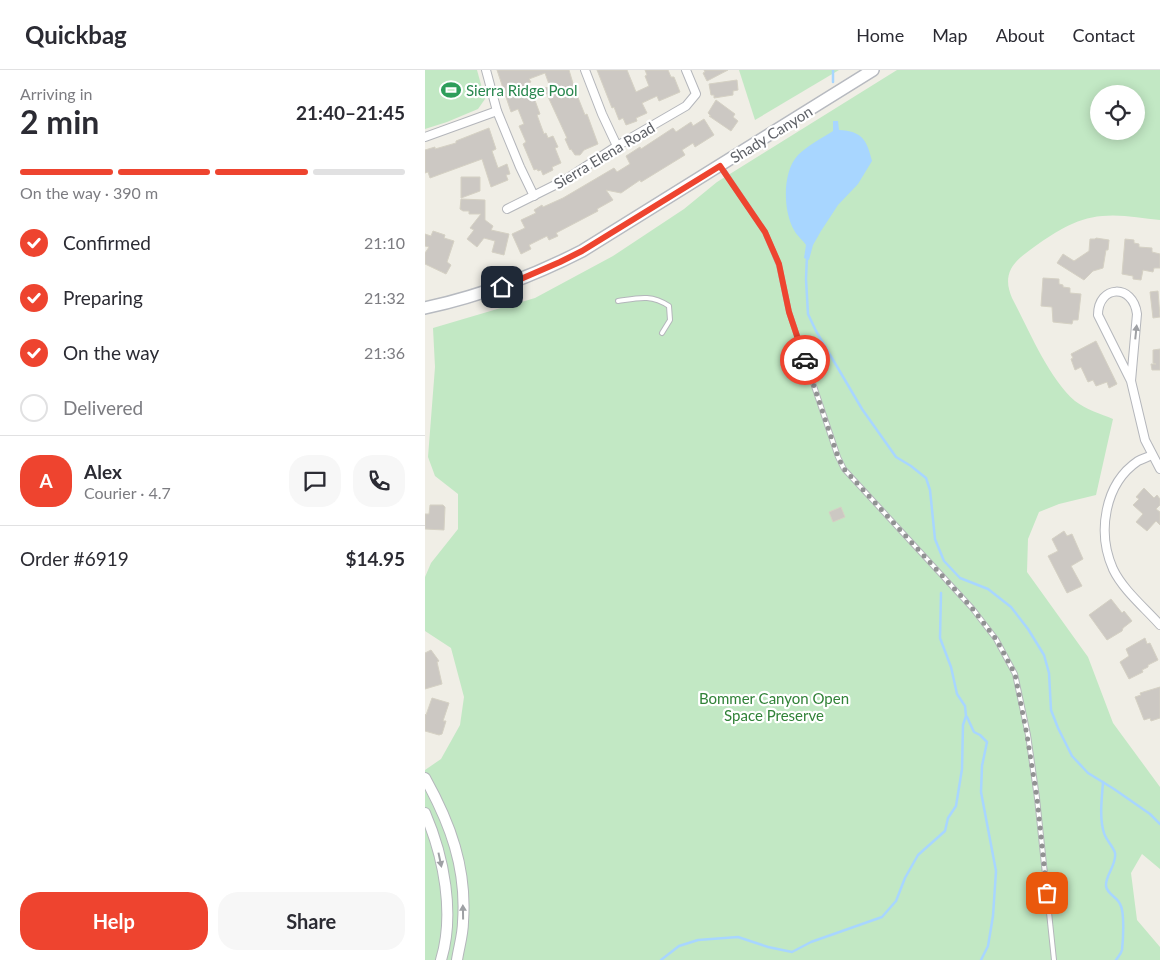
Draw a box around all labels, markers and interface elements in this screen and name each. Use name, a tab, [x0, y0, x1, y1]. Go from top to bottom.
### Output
text: Quickbag	[25, 20, 127, 49]
text: Home	[856, 24, 904, 46]
text: Map	[932, 24, 968, 46]
text: About	[996, 24, 1045, 46]
text: Contact	[1073, 24, 1135, 46]
sports icon: Sierra Ridge Pool	[440, 79, 462, 101]
place label: Sierra Ridge Pool	[466, 81, 578, 99]
text: Arriving in	[20, 84, 93, 103]
map controls	[1090, 85, 1145, 140]
button: locate	[1090, 85, 1145, 140]
text: 21:40–21:45	[296, 101, 405, 124]
text: 2 min	[20, 102, 99, 141]
street label: Shady Canyon	[727, 102, 815, 166]
street label: Sierra Elena Road	[550, 118, 658, 192]
text: On the way · 390 m	[20, 183, 158, 202]
icon: check	[20, 229, 48, 257]
text: Confirmed	[63, 231, 151, 254]
text: 21:10	[364, 233, 405, 252]
pin	[481, 266, 523, 308]
icon: home	[488, 273, 516, 301]
icon: check	[20, 284, 48, 312]
text: Preparing	[63, 286, 143, 309]
text: 21:32	[364, 288, 405, 307]
one-way arrow	[1132, 324, 1140, 340]
courier	[780, 335, 830, 385]
icon: check	[20, 339, 48, 367]
text: On the way	[63, 341, 159, 364]
text: 21:36	[364, 343, 405, 362]
icon: car	[791, 346, 819, 374]
text: Delivered	[63, 396, 143, 419]
button: chat	[289, 455, 341, 507]
button: phone	[353, 455, 405, 507]
text: Alex	[84, 460, 122, 483]
text: A	[39, 469, 53, 492]
text: Courier · 4.7	[84, 483, 171, 502]
text: Order #6919	[20, 547, 129, 570]
text: $14.95	[345, 547, 405, 570]
park label: Bommer Canyon Open Space Preserve	[699, 689, 849, 724]
one-way arrow	[436, 852, 444, 867]
pin	[1026, 872, 1068, 914]
icon: bag	[1033, 879, 1061, 907]
button: Help	[20, 892, 208, 950]
button: Share	[218, 892, 405, 950]
one-way arrow	[459, 904, 467, 920]

